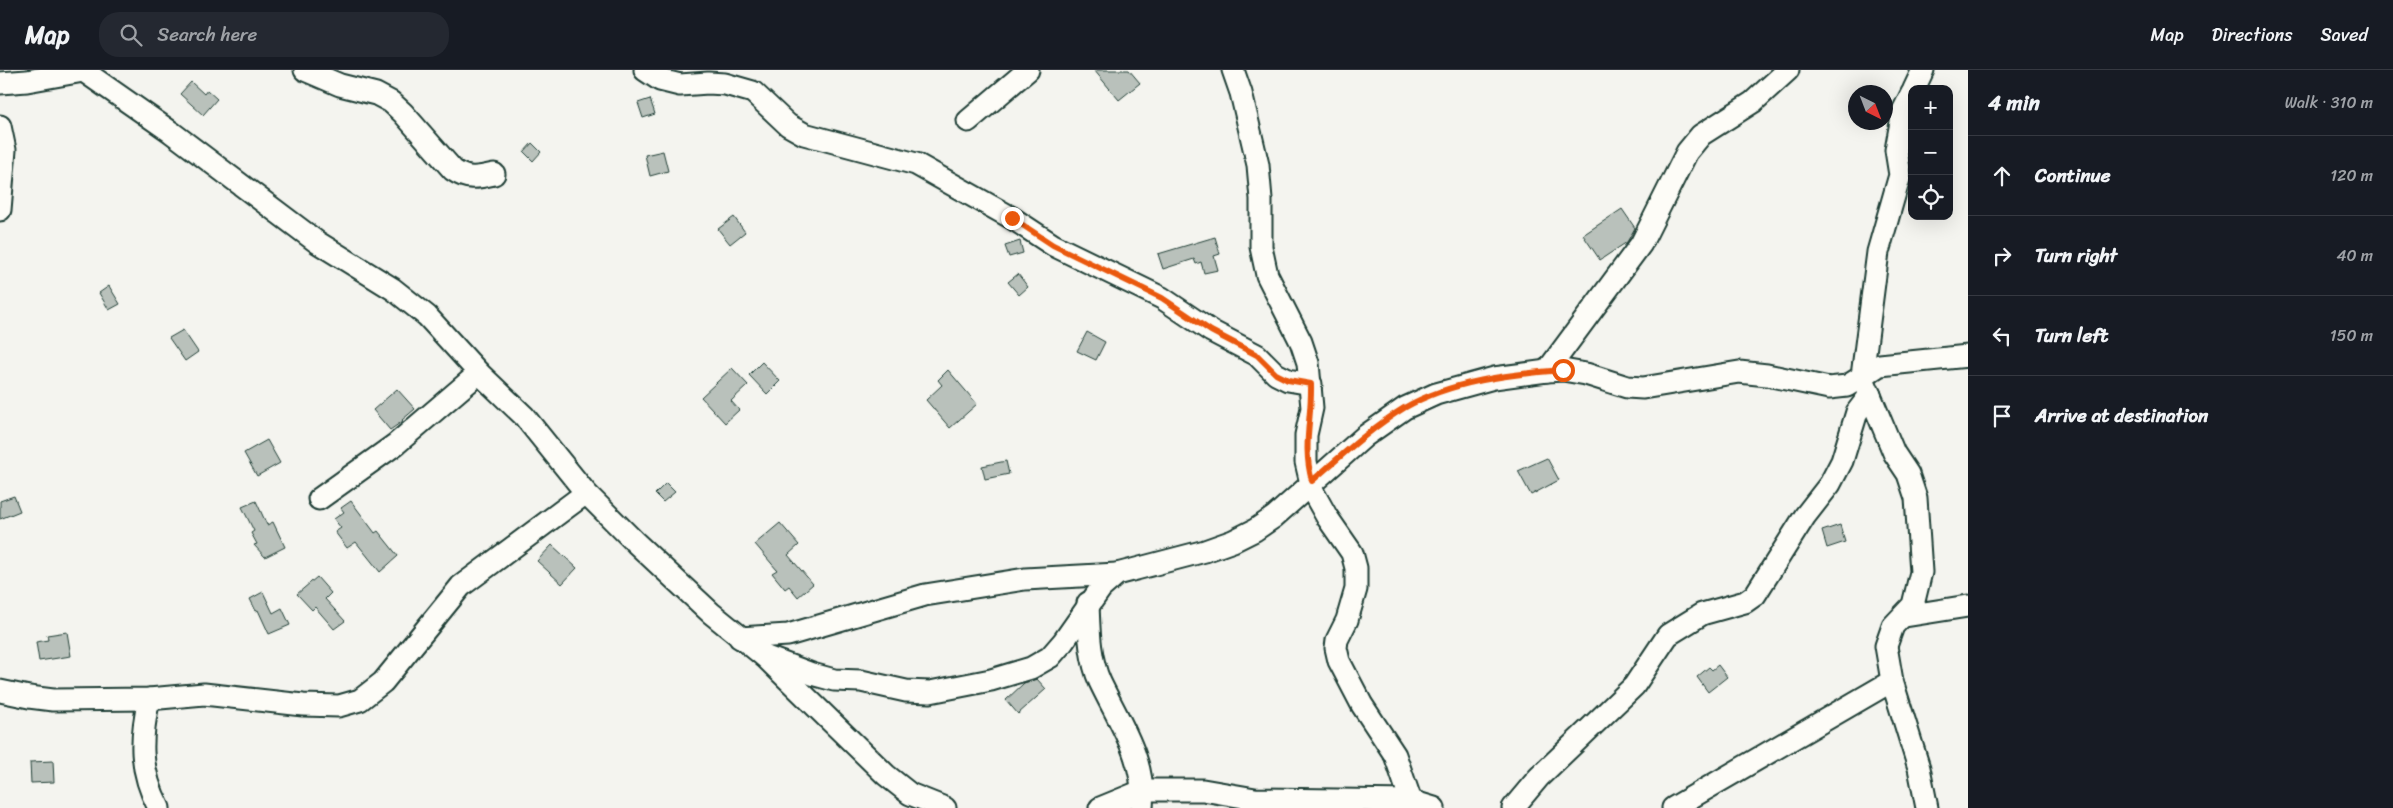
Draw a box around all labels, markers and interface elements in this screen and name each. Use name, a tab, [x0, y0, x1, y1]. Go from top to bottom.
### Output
search box	[99, 12, 449, 57]
text: Map	[25, 14, 69, 56]
text: Search here	[157, 18, 257, 51]
text: Map	[2151, 19, 2184, 51]
text: Directions	[2212, 19, 2293, 51]
text: Saved	[2321, 19, 2368, 51]
icon: search	[117, 21, 145, 49]
text: 4 min	[1988, 84, 2040, 122]
north arrow	[1848, 85, 1893, 130]
map controls	[1908, 85, 1953, 220]
button: +	[1908, 85, 1953, 130]
text: Walk · 310 m	[2285, 88, 2373, 117]
button: −	[1908, 130, 1953, 175]
text: Continue	[2035, 159, 2111, 192]
text: 120 m	[2330, 161, 2373, 190]
icon: ahead	[1988, 162, 2016, 190]
button: locate	[1908, 175, 1953, 220]
route end	[1001, 207, 1024, 230]
text: Turn right	[2035, 239, 2117, 272]
text: 40 m	[2336, 241, 2373, 270]
icon: right	[1988, 242, 2016, 270]
text: Turn left	[2035, 319, 2108, 352]
text: 150 m	[2330, 321, 2373, 350]
icon: left	[1988, 322, 2016, 350]
route start	[1552, 359, 1575, 382]
text: Arrive at destination	[2035, 399, 2208, 432]
icon: arrive	[1988, 402, 2016, 430]

